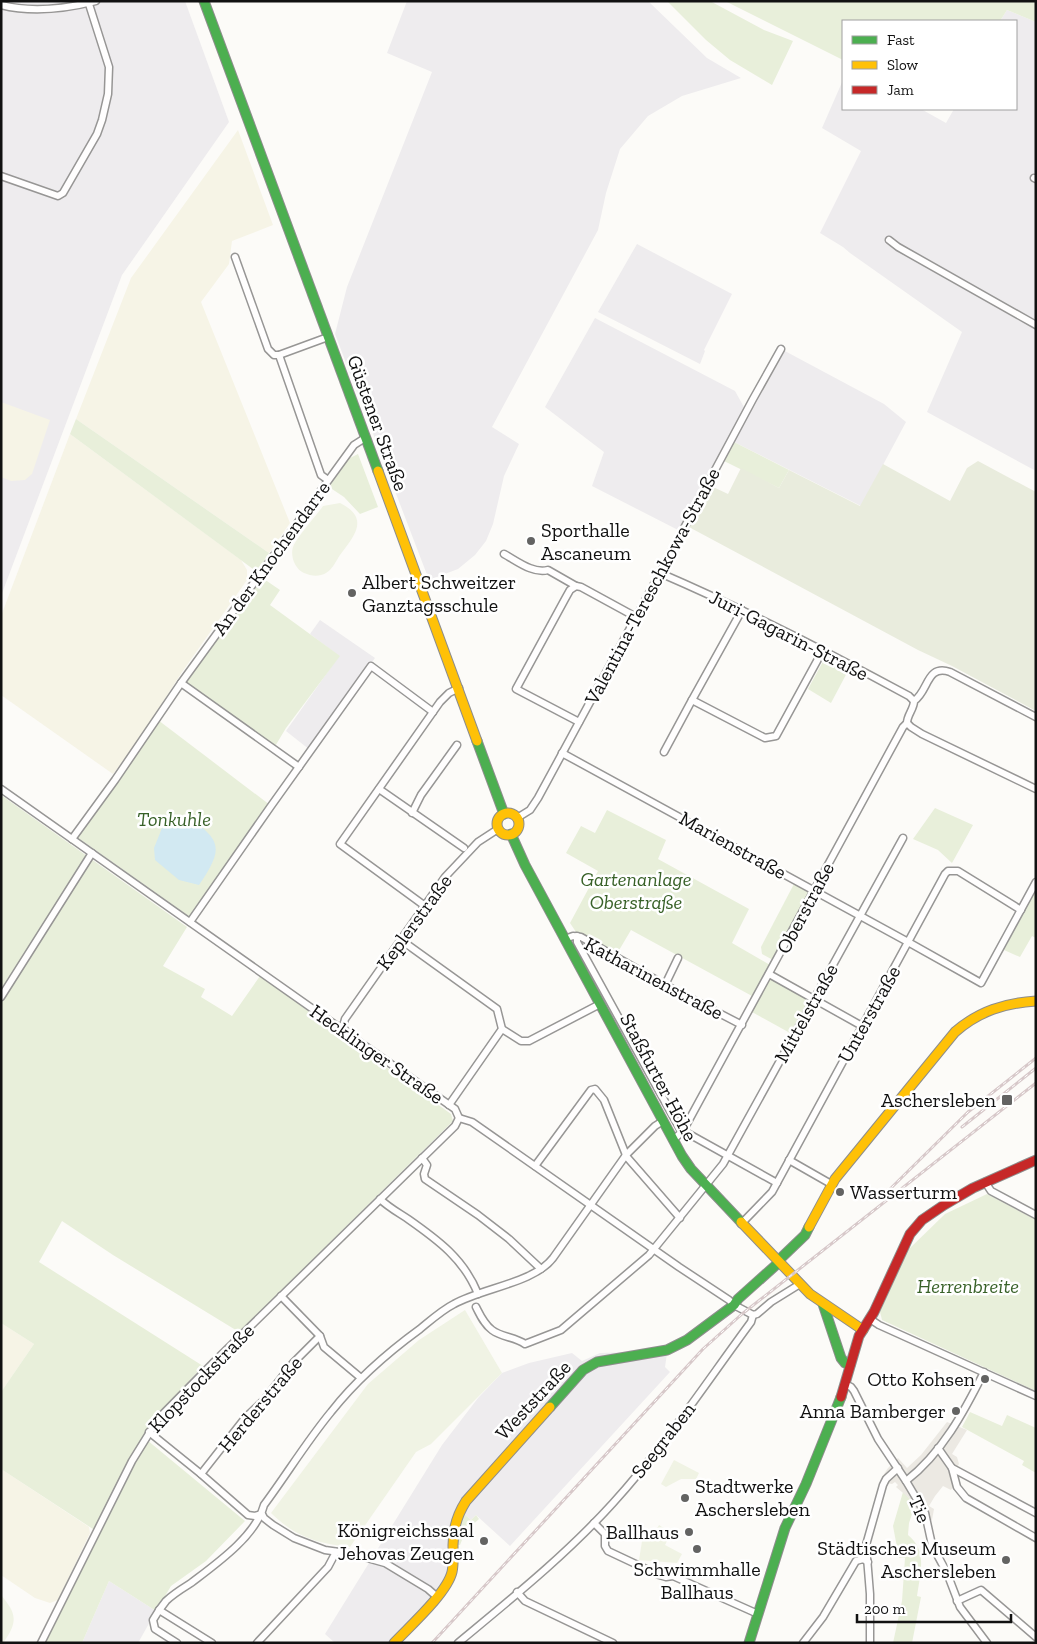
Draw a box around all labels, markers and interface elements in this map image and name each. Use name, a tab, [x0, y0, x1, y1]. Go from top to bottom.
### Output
legend	[842, 20, 1017, 110]
text: Fast	[887, 31, 915, 49]
text: Slow	[887, 56, 919, 74]
text: Jam	[887, 81, 914, 99]
street label: Güstener Straße	[342, 352, 414, 494]
street label: Valentina-Tereschkowa-Straße	[579, 463, 725, 709]
street label: An der Knochendarre	[207, 476, 335, 640]
place label: Sporthalle Ascaneum	[541, 518, 632, 565]
marker: Sporthalle Ascaneum	[525, 535, 537, 547]
place label: Albert Schweitzer Ganztagsschule	[362, 570, 516, 617]
street label: Juri-Gagarin-Straße	[705, 584, 873, 686]
marker: Albert Schweitzer Ganztagsschule	[346, 587, 358, 599]
street label: Marienstraße	[675, 806, 791, 884]
park label: Tonkuhle	[137, 807, 211, 831]
street label: Oberstraße	[771, 858, 839, 958]
park label: Gartenanlage Oberstraße	[581, 867, 691, 914]
street label: Keplerstraße	[371, 869, 457, 975]
street label: Katharinenstraße	[580, 931, 728, 1025]
street label: Mittelstraße	[769, 959, 843, 1067]
street label: Unterstraße	[833, 961, 905, 1067]
street label: Hecklinger Straße	[306, 999, 448, 1109]
street label: Staßfurter Höhe	[615, 1009, 703, 1145]
place label: Aschersleben	[881, 1088, 997, 1112]
marker: Aschersleben	[1000, 1093, 1014, 1107]
place label: Wasserturm	[850, 1180, 958, 1204]
marker: Wasserturm	[834, 1186, 846, 1198]
park label: Herrenbreite	[917, 1274, 1019, 1298]
street label: Klopstockstraße	[143, 1319, 259, 1437]
street label: Herderstraße	[213, 1351, 307, 1457]
street label: Weststraße	[490, 1355, 576, 1445]
place label: Otto Kohsen	[867, 1367, 976, 1391]
marker: Otto Kohsen	[979, 1373, 991, 1385]
street label: Seegraben	[626, 1397, 700, 1483]
place label: Anna Bamberger	[800, 1399, 946, 1423]
marker: Anna Bamberger	[950, 1405, 962, 1417]
place label: Stadtwerke Aschersleben	[695, 1474, 811, 1521]
marker: Stadtwerke Aschersleben	[679, 1492, 691, 1504]
street label: Tie	[903, 1492, 937, 1526]
place label: Königreichssaal Jehovas Zeugen	[337, 1518, 475, 1565]
place label: Ballhaus	[606, 1520, 679, 1544]
marker: Ballhaus	[683, 1526, 695, 1538]
marker: Königreichssaal Jehovas Zeugen	[478, 1535, 490, 1547]
place label: Städtisches Museum Aschersleben	[817, 1536, 997, 1583]
marker: Schwimmhalle Ballhaus	[691, 1543, 703, 1555]
marker: Städtisches Museum Aschersleben	[1000, 1554, 1012, 1566]
place label: Schwimmhalle Ballhaus	[633, 1557, 761, 1604]
scale bar	[857, 1592, 1011, 1624]
text: 200 m	[864, 1600, 905, 1618]

